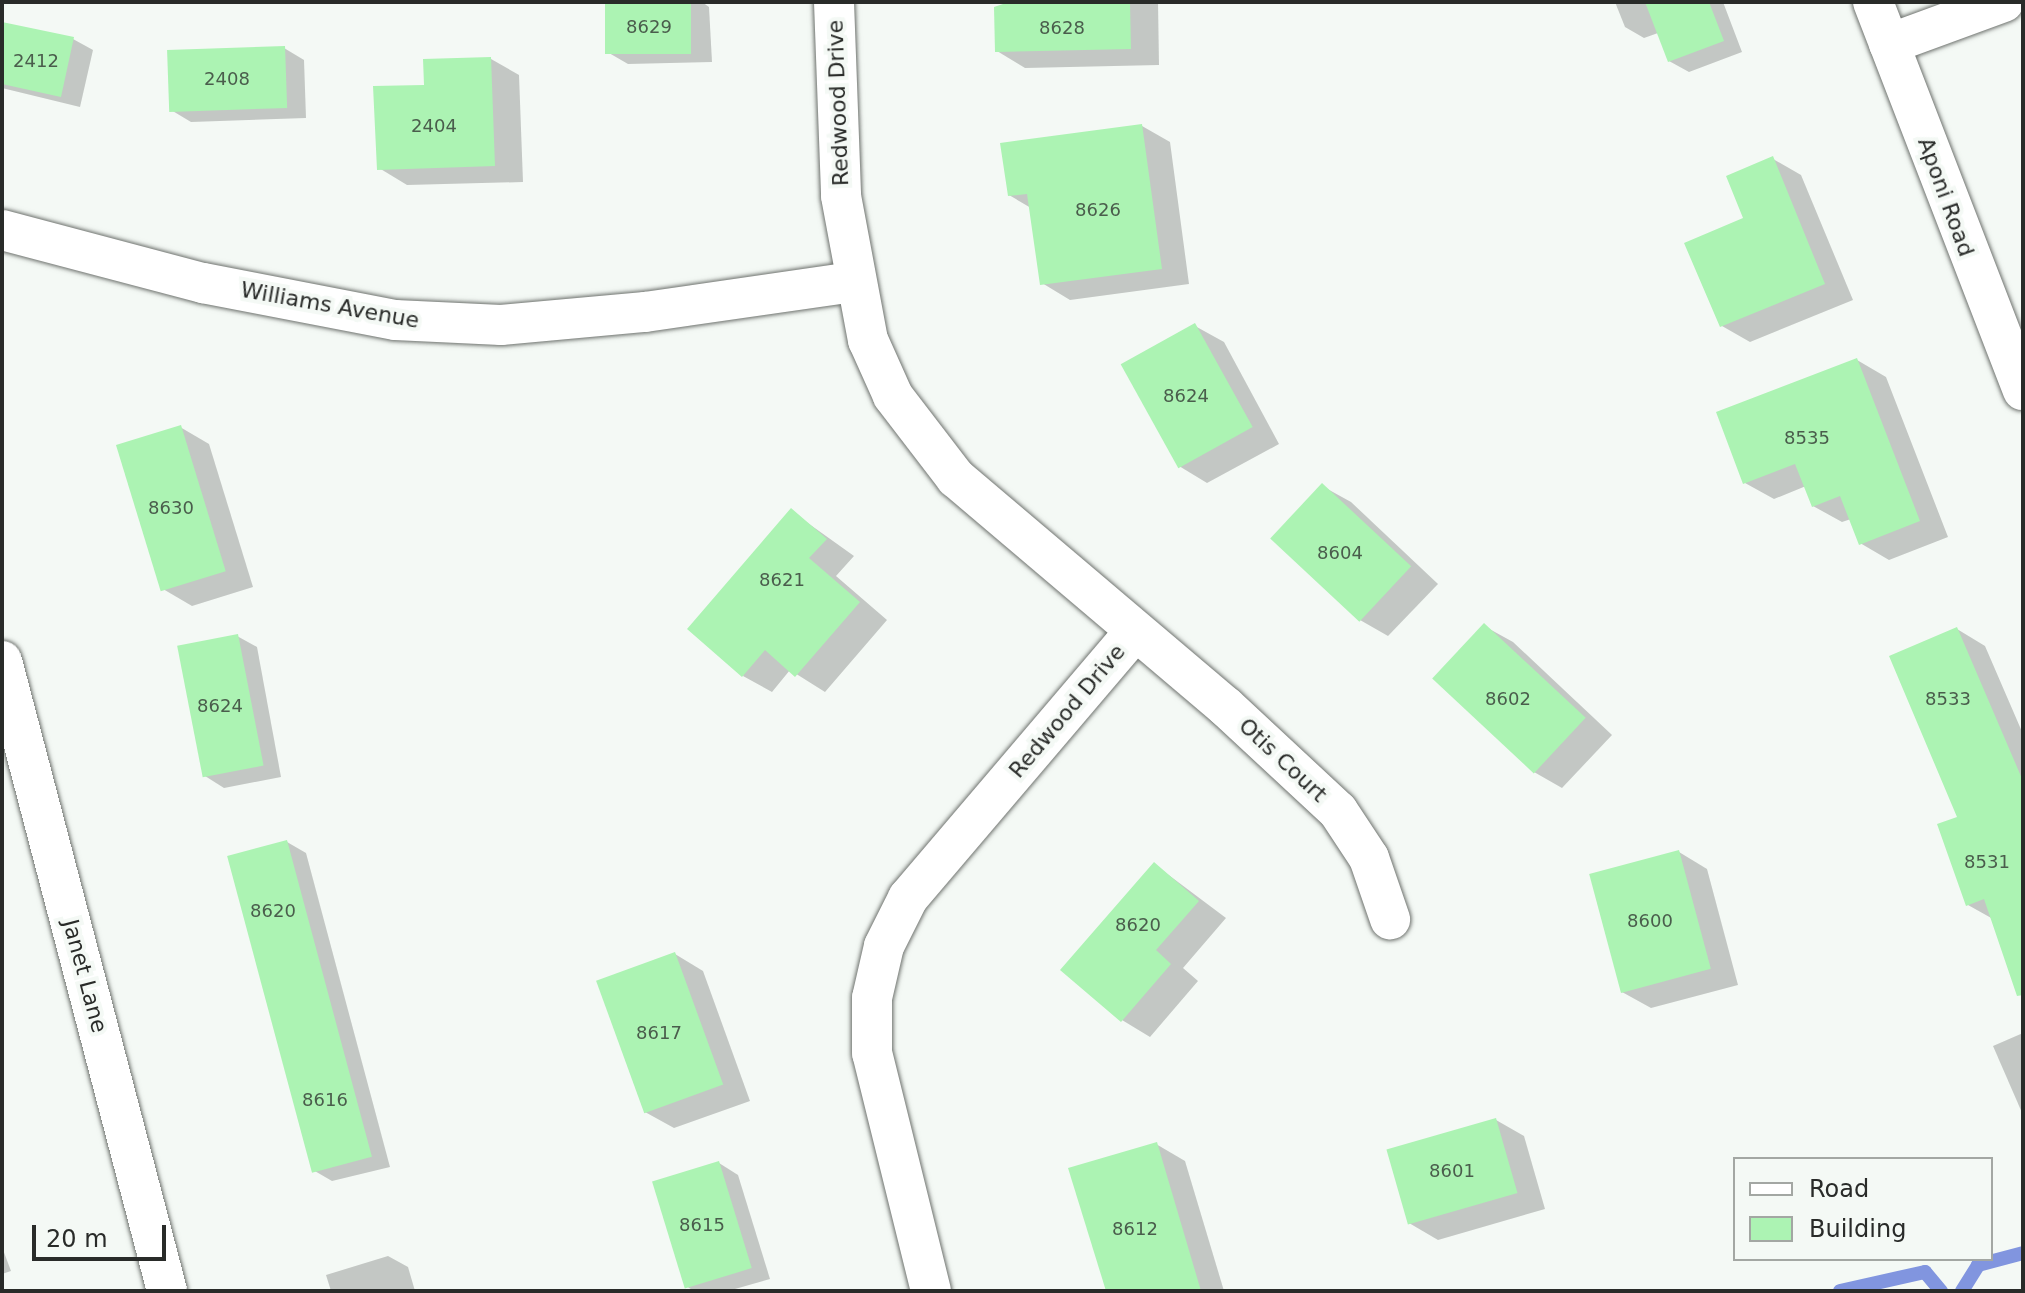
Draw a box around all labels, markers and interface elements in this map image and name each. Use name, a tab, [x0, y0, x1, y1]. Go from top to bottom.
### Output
house number: 8629	[626, 16, 672, 38]
house number: 8628	[1039, 17, 1085, 39]
street label: Redwood Drive	[822, 19, 854, 187]
house number: 2412	[13, 50, 59, 72]
house number: 2408	[204, 68, 250, 90]
house number: 2404	[411, 115, 457, 137]
street label: Aponi Road	[1912, 134, 1980, 260]
house number: 8626	[1075, 199, 1121, 221]
street label: Williams Avenue	[239, 276, 421, 334]
house number: 8624	[1163, 385, 1209, 407]
house number: 8535	[1784, 427, 1830, 449]
house number: 8630	[148, 497, 194, 519]
house number: 8604	[1317, 542, 1363, 564]
house number: 8621	[759, 569, 805, 591]
street label: Redwood Drive	[1003, 639, 1131, 783]
house number: 8602	[1485, 688, 1531, 710]
house number: 8533	[1925, 688, 1971, 710]
house number: 8624	[197, 695, 243, 717]
street label: Otis Court	[1233, 713, 1333, 807]
house number: 8531	[1964, 851, 2010, 873]
house number: 8620	[250, 900, 296, 922]
house number: 8600	[1627, 910, 1673, 932]
house number: 8620	[1115, 914, 1161, 936]
street label: Janet Lane	[57, 916, 113, 1036]
house number: 8617	[636, 1022, 682, 1044]
house number: 8616	[302, 1089, 348, 1111]
legend	[1733, 1157, 1993, 1261]
house number: 8601	[1429, 1160, 1475, 1182]
text: Road	[1809, 1175, 1869, 1203]
scale bar	[36, 1209, 170, 1259]
house number: 8615	[679, 1214, 725, 1236]
text: Building	[1809, 1215, 1906, 1243]
house number: 8612	[1112, 1218, 1158, 1240]
text: 20 m	[46, 1225, 108, 1253]

